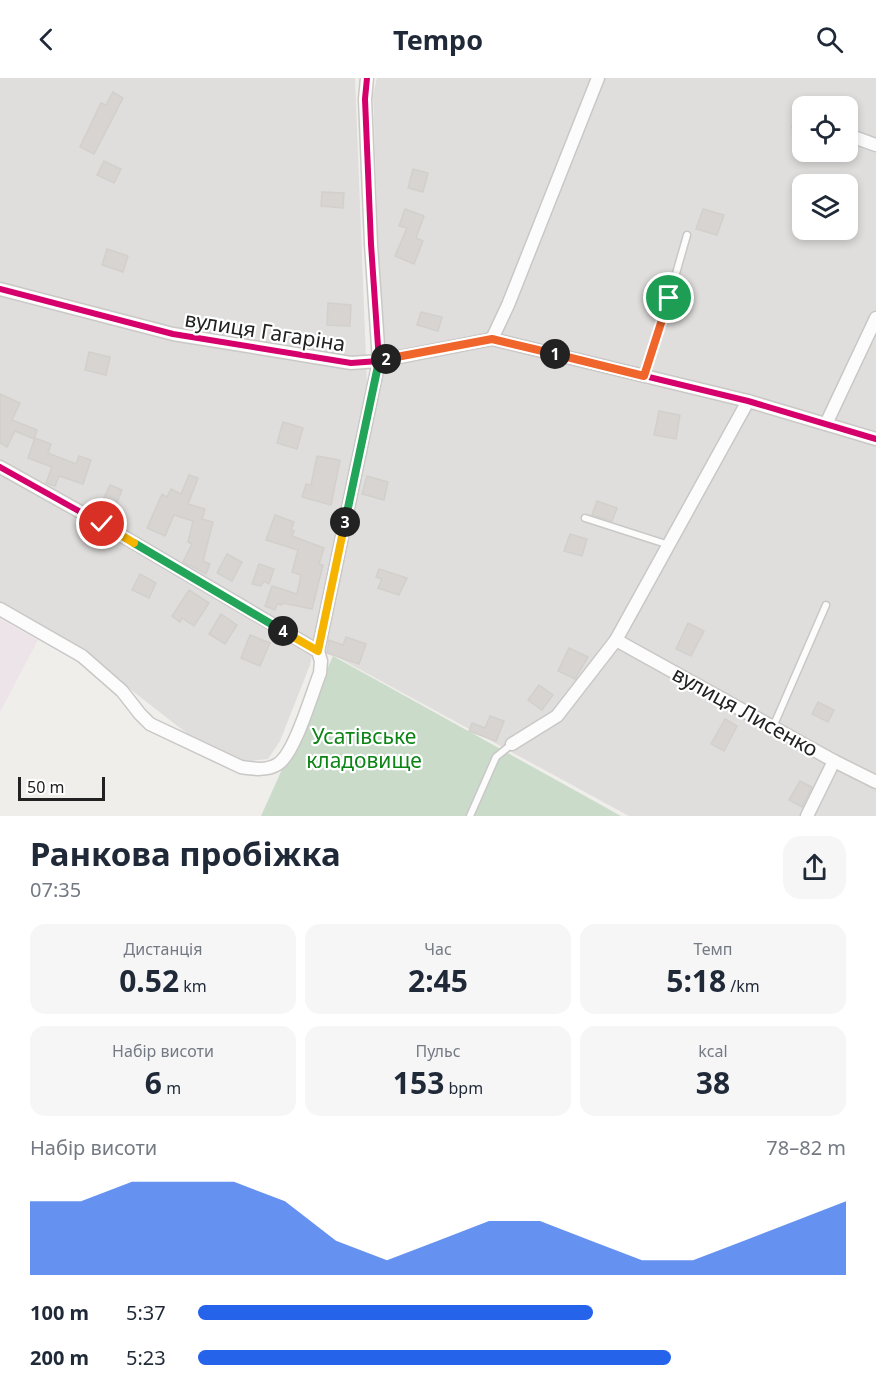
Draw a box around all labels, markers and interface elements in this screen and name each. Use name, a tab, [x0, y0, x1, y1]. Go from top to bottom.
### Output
text: Tempo	[393, 21, 483, 58]
icon: back	[30, 23, 63, 56]
icon: search	[813, 23, 846, 56]
map controls	[792, 96, 858, 240]
button: locate	[792, 96, 858, 162]
button: layers	[792, 174, 858, 240]
pin	[643, 272, 694, 323]
icon: arrive	[652, 281, 685, 314]
street label: вулиця Гагаріна	[183, 304, 347, 358]
pin: 1	[540, 339, 570, 369]
text: 1	[550, 343, 560, 365]
pin: 2	[371, 344, 401, 374]
text: 2	[381, 348, 391, 370]
pin	[76, 498, 127, 549]
icon: check	[85, 507, 118, 540]
pin: 3	[330, 507, 360, 537]
text: 3	[340, 511, 350, 533]
pin: 4	[268, 616, 298, 646]
text: 4	[278, 620, 288, 642]
street label: вулиця Лисенко	[668, 659, 823, 763]
park label: Усатівське кладовище	[306, 722, 422, 774]
scale bar	[18, 774, 105, 802]
text: 50 m	[27, 776, 64, 798]
text: Ранкова пробіжка	[30, 831, 341, 876]
button: share	[783, 836, 846, 899]
text: 07:35	[30, 876, 81, 903]
text: Дистанція	[124, 938, 202, 960]
text: Час	[424, 938, 452, 960]
text: Темп	[693, 938, 733, 960]
text: 0.52	[119, 960, 179, 1001]
text: 2:45	[408, 960, 468, 1001]
text: 5:18	[666, 960, 726, 1001]
text: km	[179, 975, 207, 997]
text: /km	[726, 975, 760, 997]
text: Набір висоти	[112, 1040, 214, 1062]
text: Пульс	[415, 1040, 461, 1062]
text: kcal	[698, 1040, 728, 1062]
text: 6	[145, 1062, 162, 1103]
text: 153	[393, 1062, 444, 1103]
text: 38	[696, 1062, 730, 1103]
text: m	[162, 1077, 181, 1099]
text: bpm	[444, 1077, 483, 1099]
text: Набір висоти	[30, 1134, 157, 1161]
text: 78–82 m	[766, 1134, 846, 1161]
text: 100 m	[30, 1299, 89, 1326]
text: 5:37	[126, 1299, 166, 1326]
text: 200 m	[30, 1344, 89, 1371]
text: 5:23	[126, 1344, 166, 1371]

